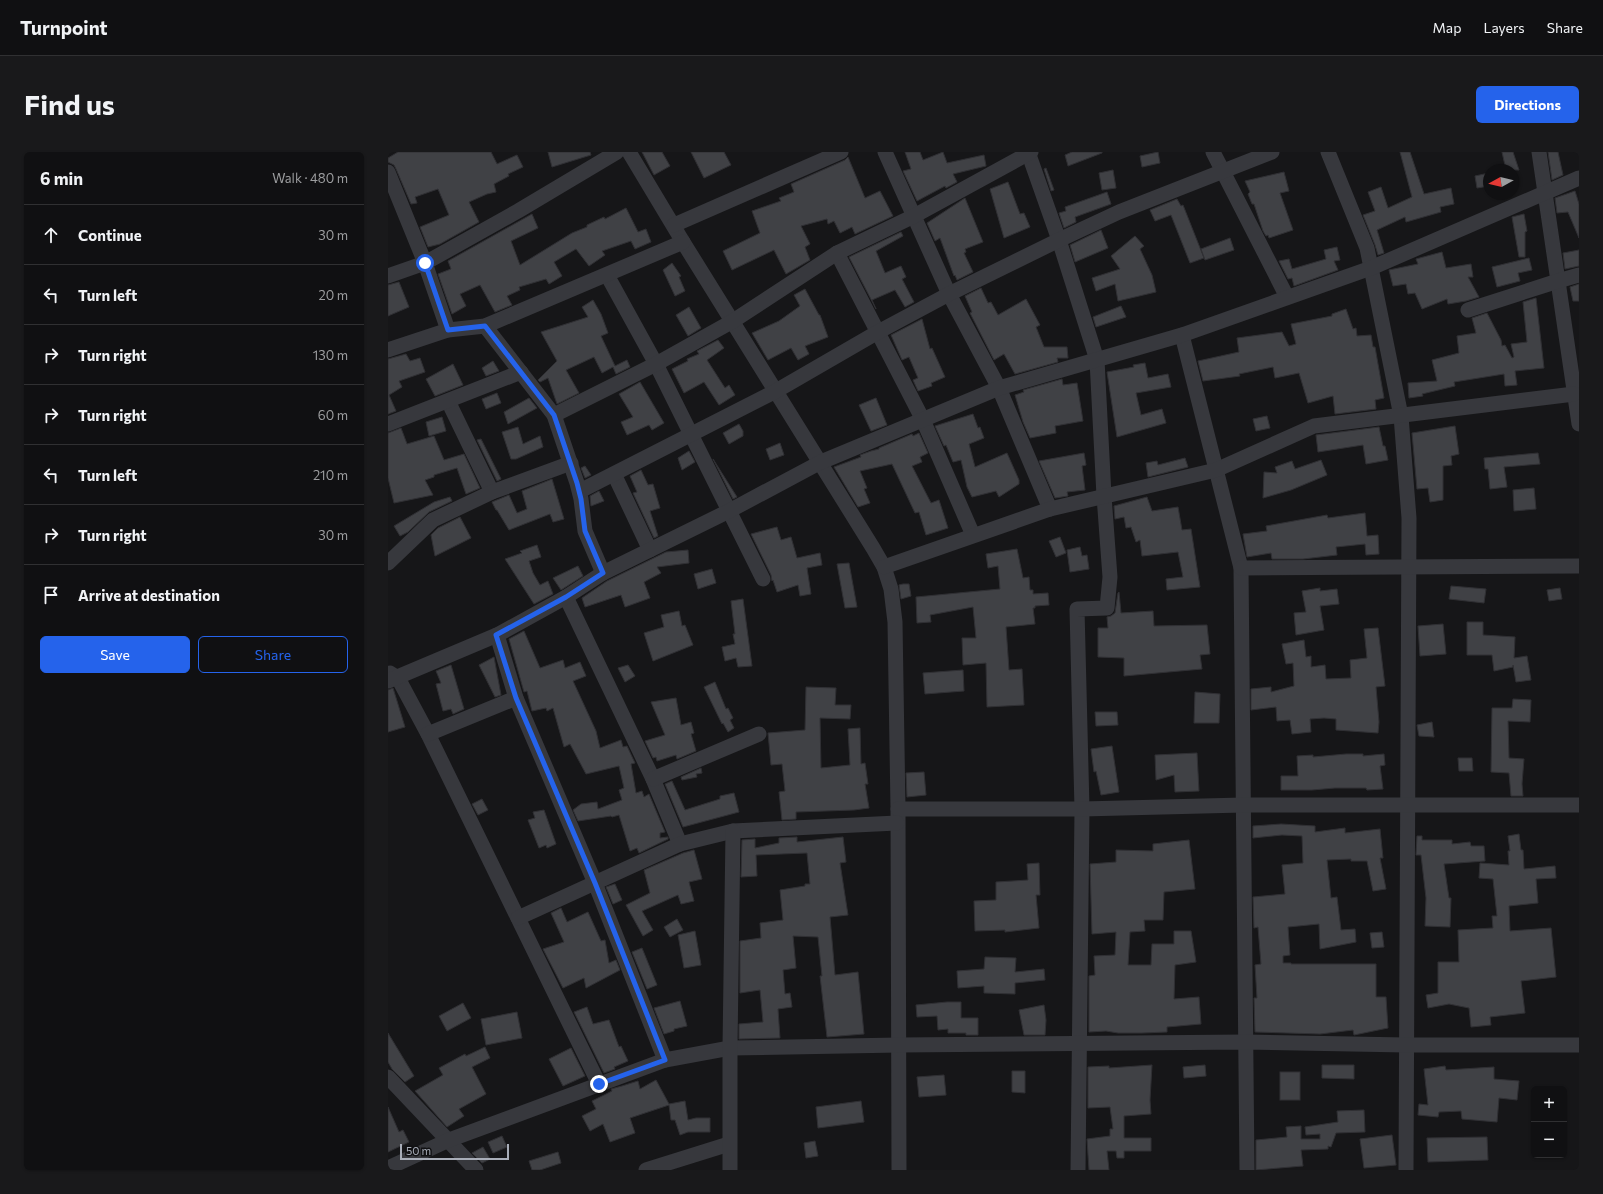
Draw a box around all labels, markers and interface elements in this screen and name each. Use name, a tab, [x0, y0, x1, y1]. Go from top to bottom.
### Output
text: Turnpoint	[20, 16, 108, 39]
text: Map	[1433, 19, 1461, 36]
text: Layers	[1483, 19, 1525, 36]
text: Share	[1547, 19, 1583, 36]
button: Directions	[1476, 86, 1579, 123]
text: Find us	[24, 87, 115, 121]
north arrow	[1483, 164, 1519, 200]
text: 6 min	[40, 168, 83, 189]
text: Walk · 480 m	[272, 170, 348, 186]
icon: ahead	[40, 224, 62, 246]
text: Continue	[78, 226, 142, 244]
text: 30 m	[318, 227, 348, 243]
route start	[416, 254, 434, 272]
icon: left	[40, 284, 62, 306]
text: Turn left	[78, 286, 137, 304]
text: 20 m	[319, 287, 348, 303]
icon: right	[40, 344, 62, 366]
text: Turn right	[78, 346, 147, 364]
text: 130 m	[313, 347, 348, 363]
icon: right	[40, 404, 62, 426]
text: Turn right	[78, 406, 147, 424]
text: 60 m	[318, 407, 348, 423]
icon: left	[40, 464, 62, 486]
text: Turn left	[78, 466, 137, 484]
text: 210 m	[313, 467, 348, 483]
icon: right	[40, 524, 62, 546]
text: Turn right	[78, 526, 147, 544]
text: 30 m	[318, 527, 348, 543]
icon: arrive	[40, 584, 62, 606]
text: Arrive at destination	[78, 586, 220, 604]
button: Save	[40, 636, 190, 673]
button: Share	[198, 636, 348, 673]
route end	[590, 1075, 608, 1093]
map controls	[1531, 1086, 1567, 1158]
button: +	[1531, 1086, 1567, 1122]
button: −	[1531, 1122, 1567, 1158]
scale bar	[400, 1142, 509, 1161]
text: 50 m	[406, 1144, 431, 1157]

